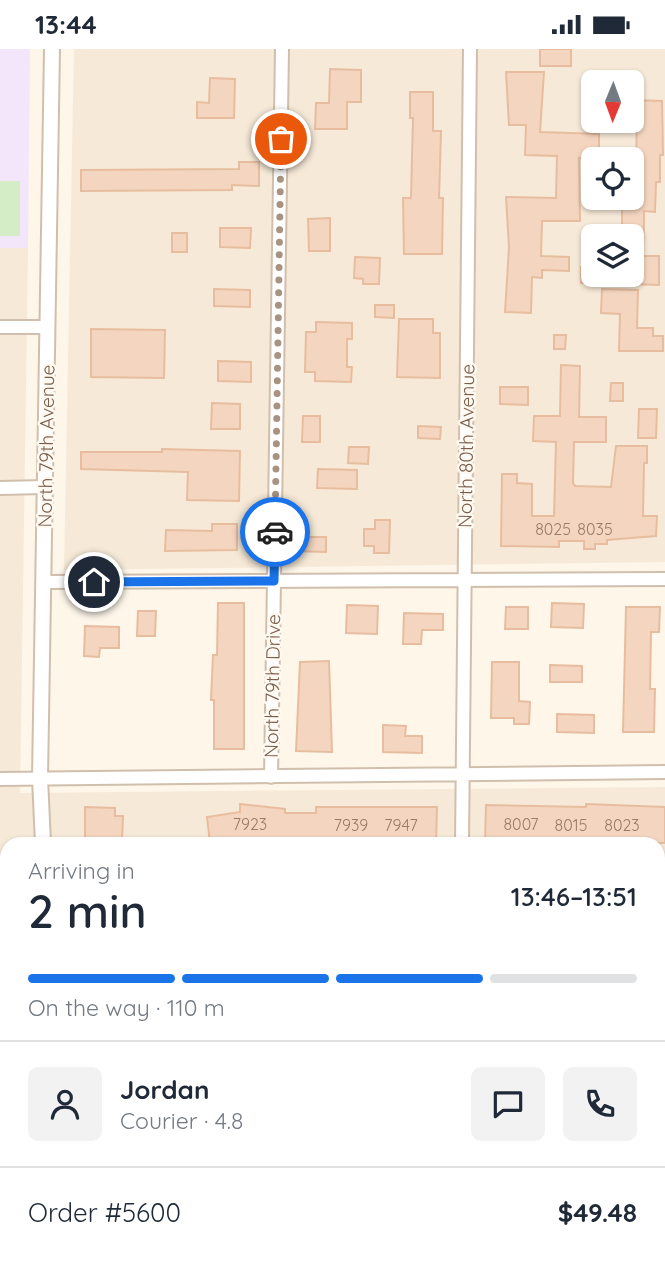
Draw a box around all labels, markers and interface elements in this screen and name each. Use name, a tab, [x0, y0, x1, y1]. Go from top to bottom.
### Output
text: 13:44	[35, 8, 97, 41]
north arrow	[581, 70, 644, 133]
map controls	[581, 70, 644, 287]
pin	[251, 109, 311, 169]
icon: bag	[262, 120, 300, 158]
button: locate	[581, 147, 644, 210]
button: layers	[581, 224, 644, 287]
street label: North 79th Avenue	[33, 364, 59, 528]
street label: North 80th Avenue	[453, 364, 479, 528]
courier	[240, 497, 310, 567]
icon: car	[256, 513, 294, 551]
house number: 8025	[535, 519, 571, 539]
house number: 8035	[577, 519, 613, 539]
pin	[64, 552, 124, 612]
icon: home	[75, 563, 113, 601]
street label: North 79th Drive	[259, 614, 285, 758]
house number: 7923	[233, 814, 267, 834]
house number: 8007	[503, 814, 539, 834]
house number: 7939	[334, 815, 368, 835]
house number: 7947	[384, 815, 418, 835]
house number: 8015	[555, 815, 587, 835]
house number: 8023	[604, 815, 640, 835]
text: Arriving in	[28, 856, 135, 885]
text: 13:46–13:51	[511, 880, 637, 913]
text: 2 min	[28, 882, 147, 940]
text: On the way · 110 m	[28, 993, 225, 1022]
button: person	[28, 1067, 102, 1141]
button: chat	[471, 1067, 545, 1141]
button: phone	[563, 1067, 637, 1141]
text: Jordan	[120, 1073, 209, 1106]
text: Courier · 4.8	[120, 1106, 243, 1135]
text: Order #5600	[28, 1196, 181, 1229]
text: $49.48	[558, 1196, 637, 1229]

